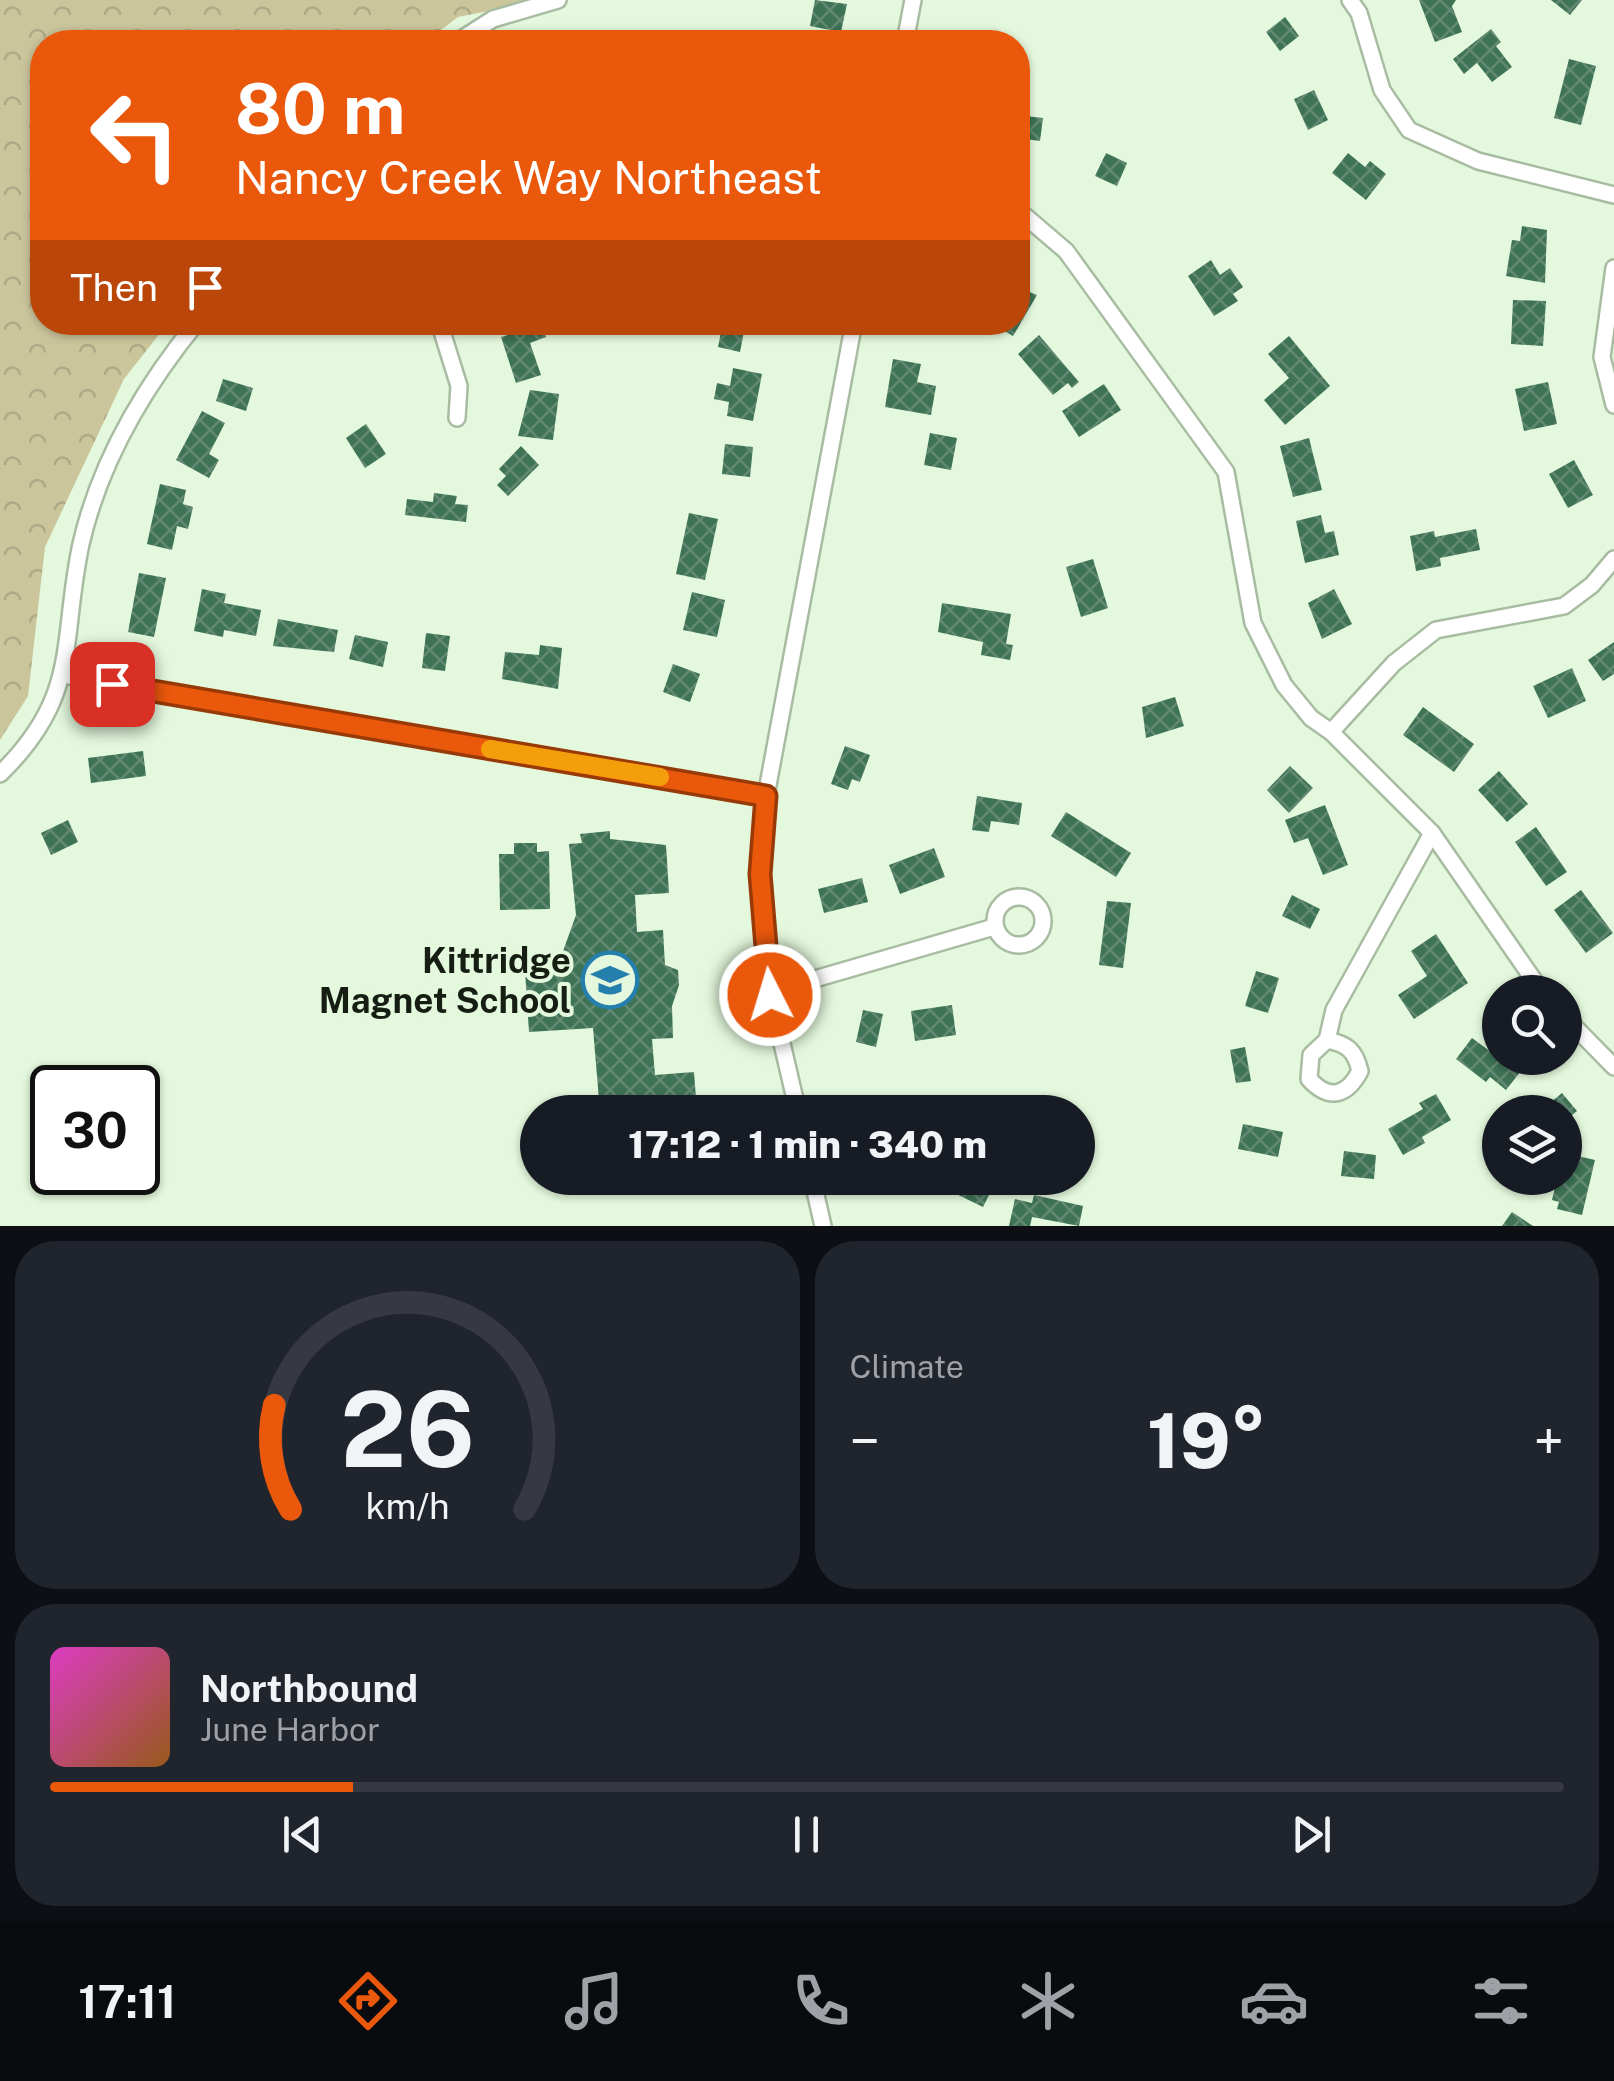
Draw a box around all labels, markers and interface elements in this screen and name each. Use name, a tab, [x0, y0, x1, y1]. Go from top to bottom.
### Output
text: 80 m	[235, 67, 405, 150]
icon: left	[70, 70, 200, 200]
text: Nancy Creek Way Northeast	[235, 151, 822, 204]
icon: arrive	[178, 260, 233, 315]
text: Then	[70, 265, 158, 310]
pin	[70, 642, 155, 727]
icon: arrive	[85, 657, 140, 712]
place label: Kittridge Magnet School	[319, 940, 571, 1021]
position arrow	[718, 943, 822, 1047]
school or university icon: Kittridge Magnet School	[580, 950, 640, 1010]
map controls	[1482, 975, 1582, 1195]
button: search	[1482, 975, 1582, 1075]
speed limit sign: 30	[30, 1065, 160, 1195]
button: layers	[1482, 1095, 1582, 1195]
text: 17:12 · 1 min · 340 m	[628, 1122, 987, 1167]
text: Climate	[850, 1348, 964, 1385]
text: 26	[340, 1368, 475, 1490]
text: 19°	[1147, 1397, 1266, 1485]
text: −	[850, 1409, 880, 1473]
text: +	[1534, 1409, 1564, 1473]
text: km/h	[365, 1485, 449, 1527]
text: Northbound	[200, 1666, 418, 1711]
text: June Harbor	[200, 1711, 380, 1748]
icon: previous	[275, 1807, 330, 1862]
icon: pause	[779, 1807, 834, 1862]
icon: next	[1284, 1807, 1339, 1862]
icon: directions	[333, 1966, 403, 2036]
icon: music	[559, 1966, 629, 2036]
icon: phone	[786, 1966, 856, 2036]
icon: climate	[1013, 1966, 1083, 2036]
icon: car	[1239, 1966, 1309, 2036]
icon: filters	[1466, 1966, 1536, 2036]
text: 17:11	[78, 1975, 176, 2028]

